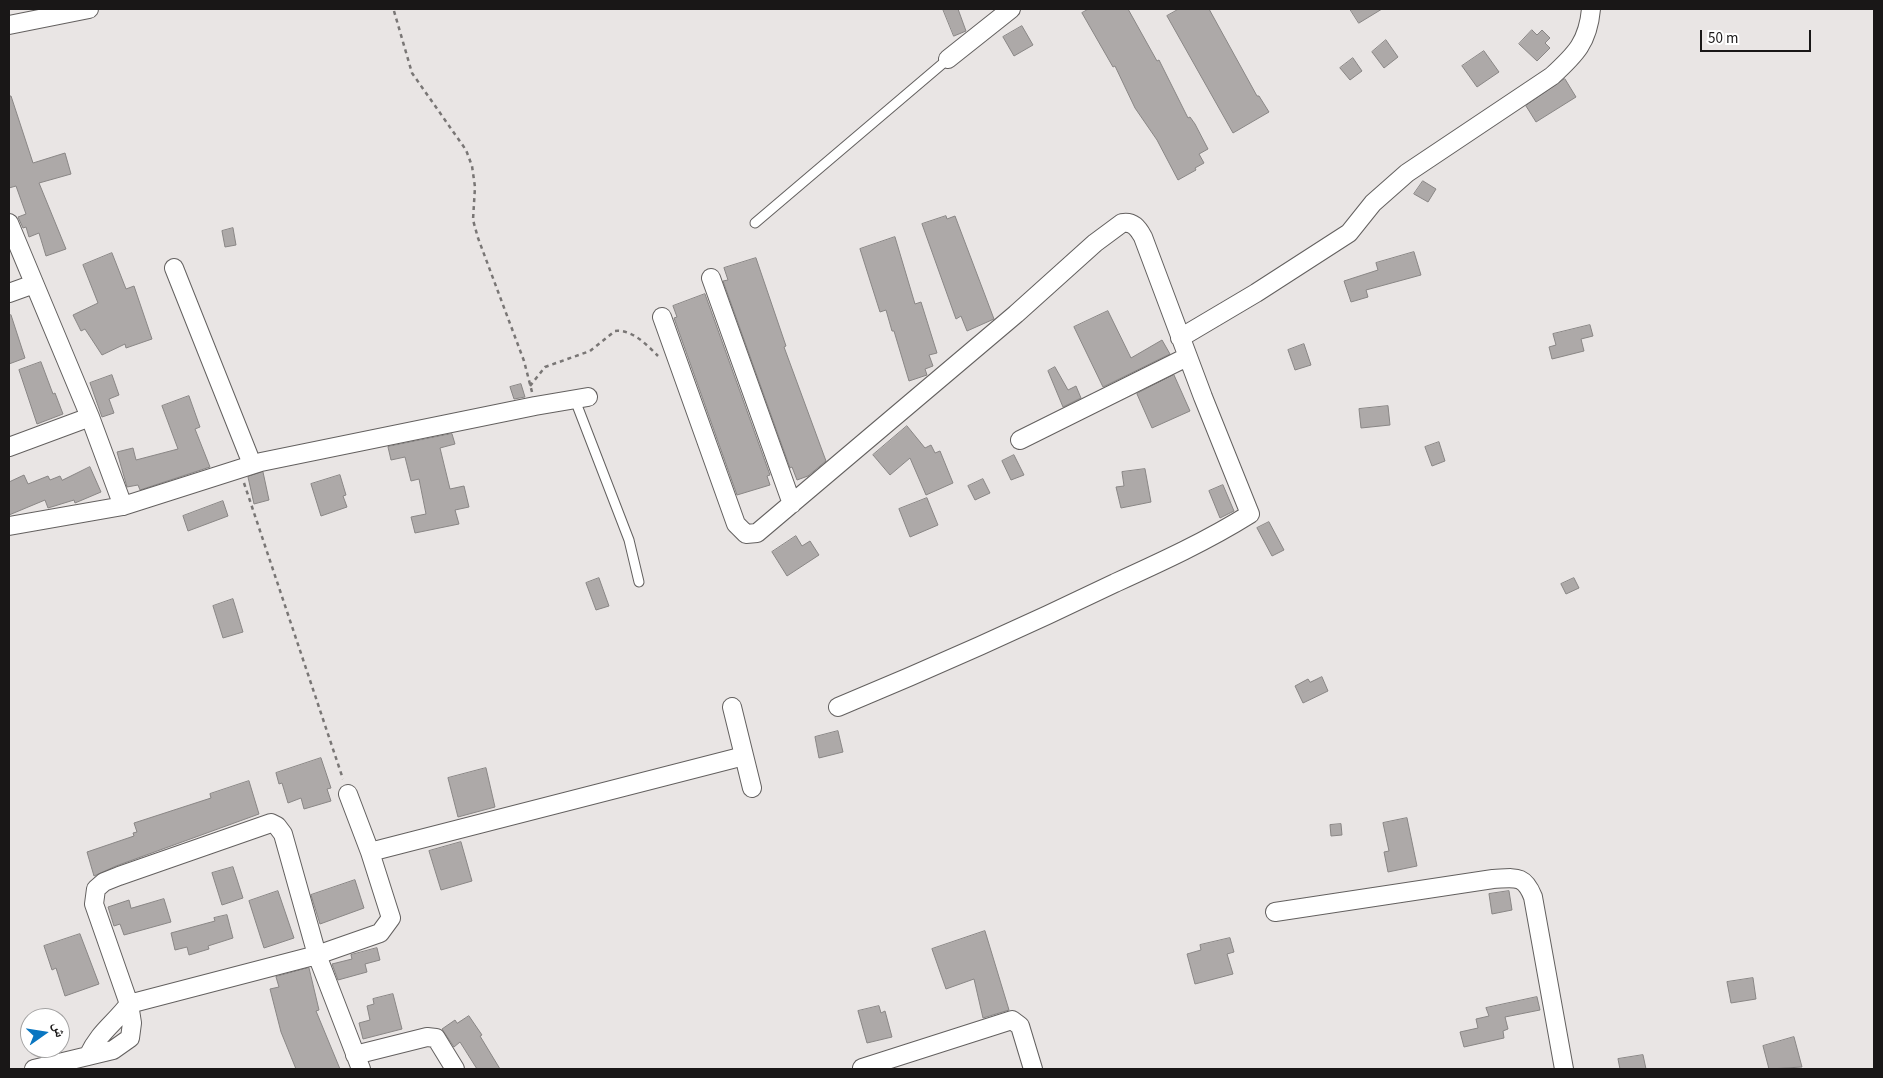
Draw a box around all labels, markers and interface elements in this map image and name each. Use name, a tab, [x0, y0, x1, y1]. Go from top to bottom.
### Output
scale bar	[1703, 20, 1814, 52]
text: 50 m	[1708, 28, 1738, 49]
north arrow	[20, 1008, 70, 1058]
text: ش	[47, 1020, 70, 1039]

